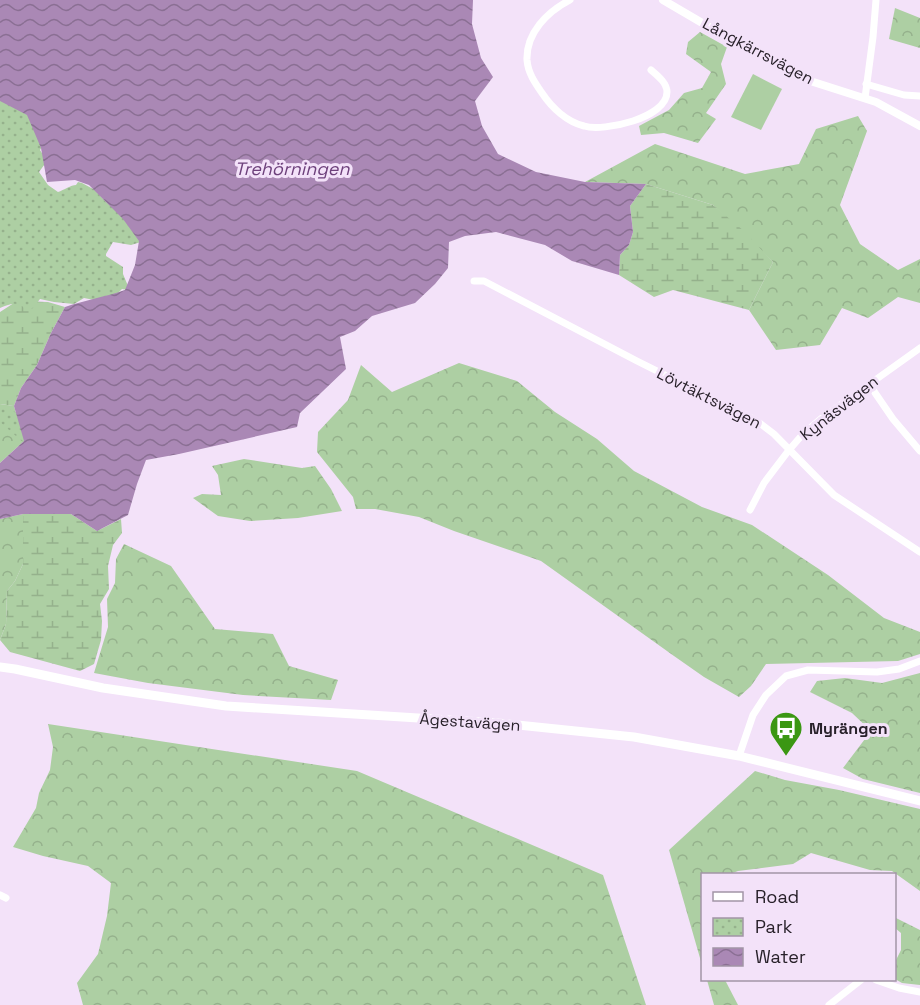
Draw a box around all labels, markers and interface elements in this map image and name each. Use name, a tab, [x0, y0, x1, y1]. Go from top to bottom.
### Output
street label: Långkärrsvägen	[699, 13, 817, 89]
water label: Trehörningen	[234, 157, 350, 180]
street label: Lövtäktsvägen	[653, 363, 765, 433]
street label: Kynäsvägen	[796, 371, 882, 445]
street label: Ågestavägen	[419, 708, 521, 736]
bus stop icon: Myrängen	[768, 710, 804, 757]
place label: Myrängen	[809, 718, 888, 739]
legend	[701, 873, 896, 981]
text: Road	[755, 885, 799, 908]
text: Park	[755, 915, 793, 938]
text: Water	[755, 945, 806, 968]

